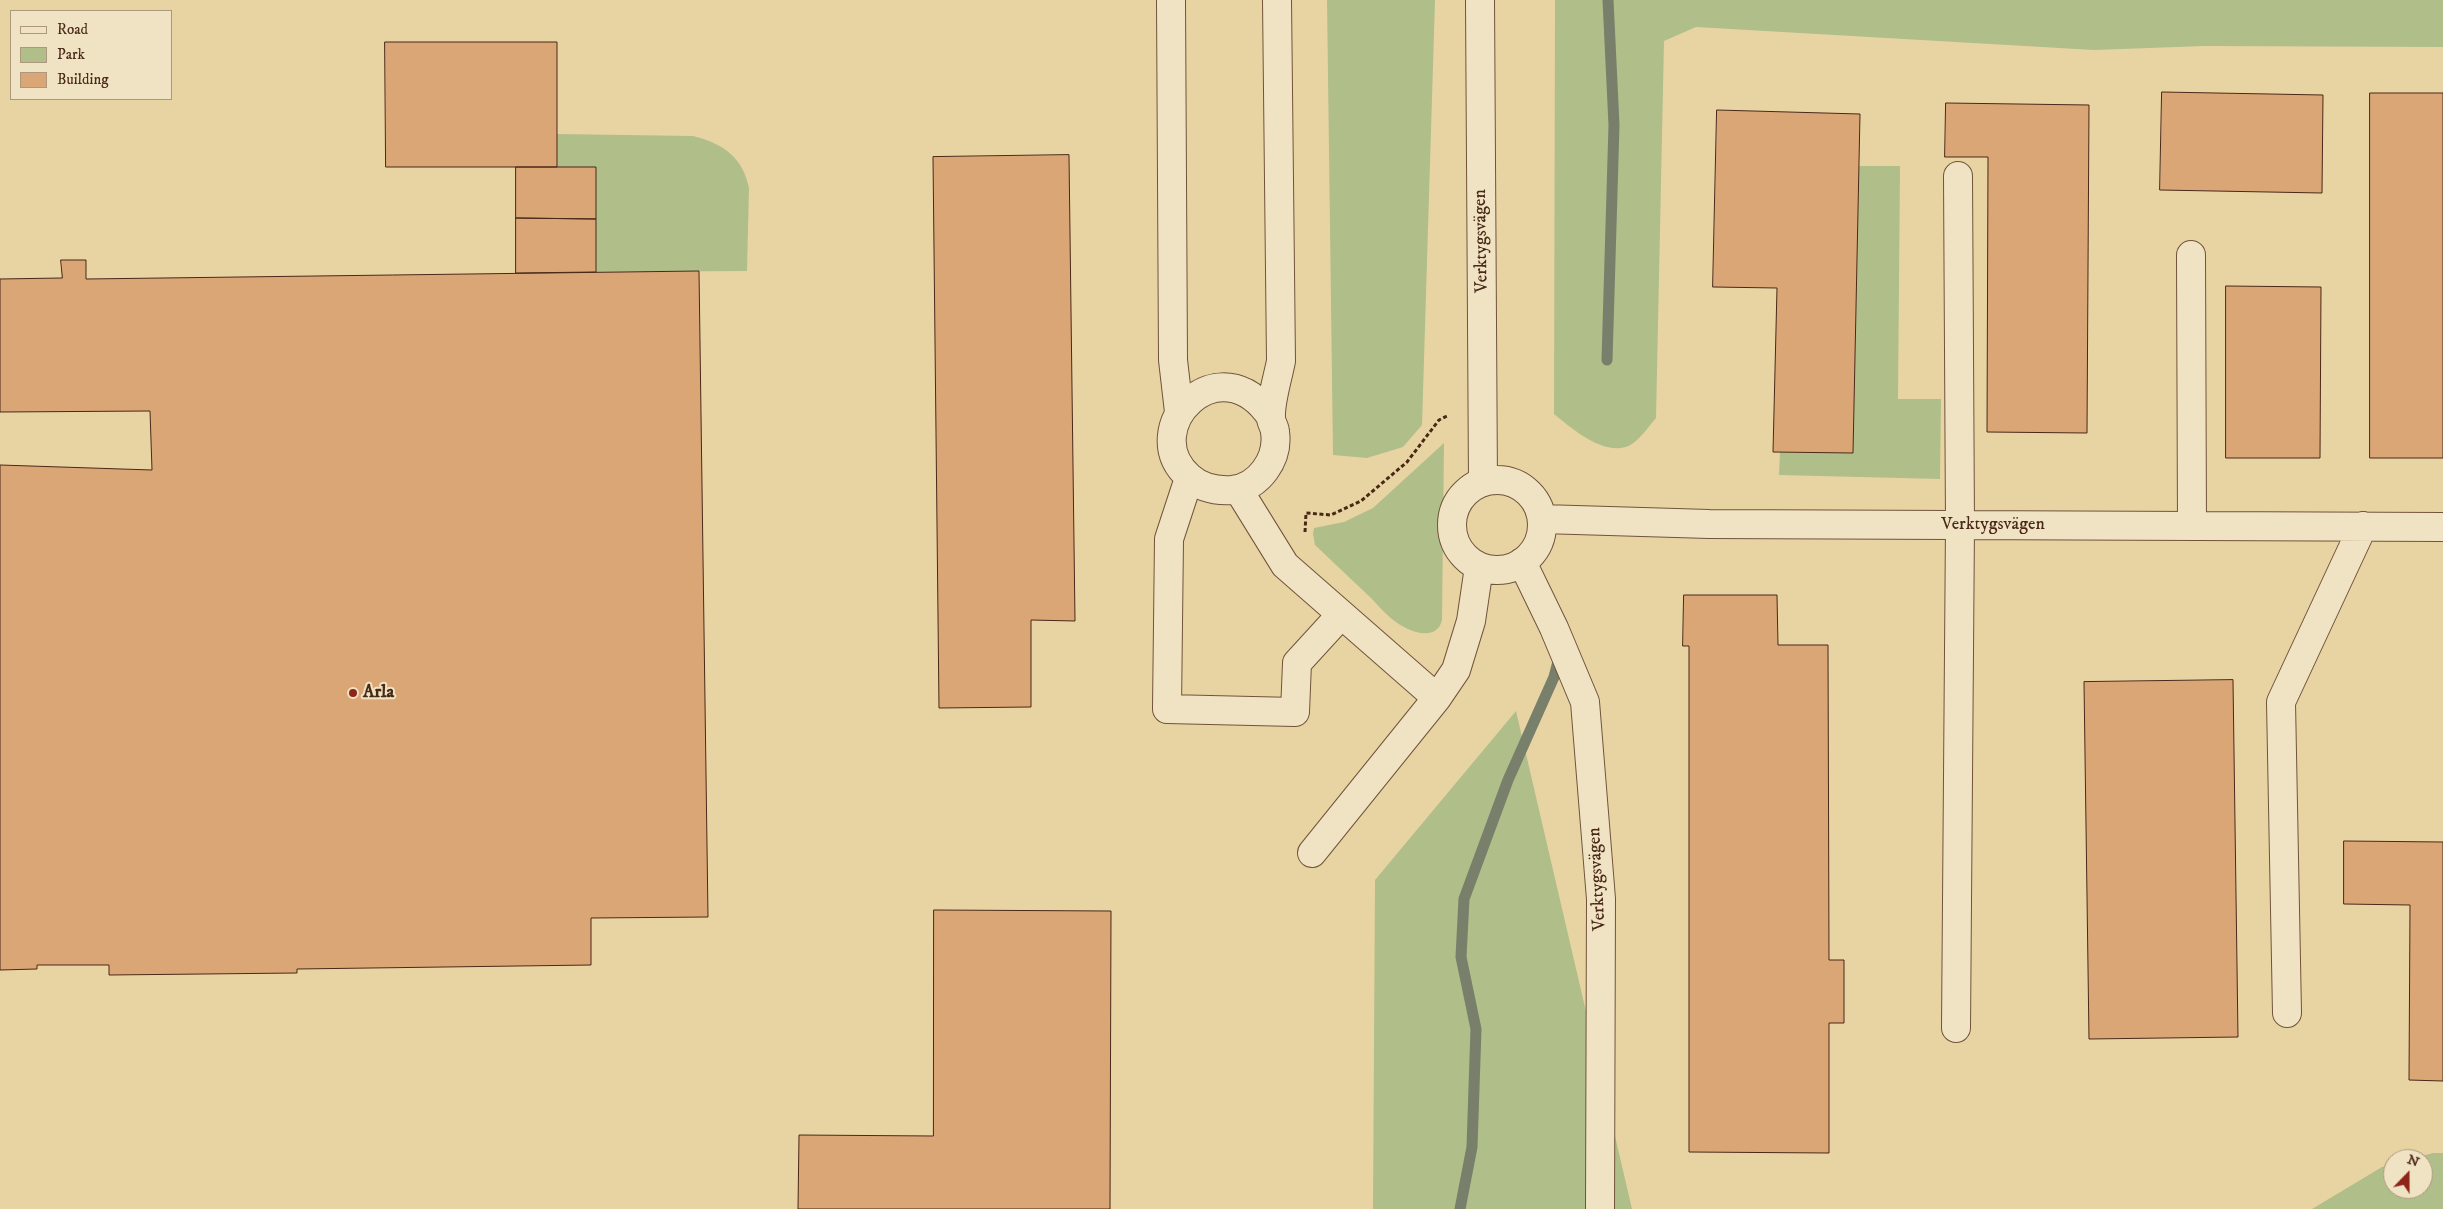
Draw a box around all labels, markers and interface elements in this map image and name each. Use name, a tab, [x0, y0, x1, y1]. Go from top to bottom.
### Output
legend	[10, 10, 172, 100]
text: Road	[57, 20, 88, 39]
text: Park	[57, 45, 85, 64]
text: Building	[57, 70, 109, 89]
street label: Verktygsvägen	[1470, 189, 1494, 293]
street label: Verktygsvägen	[1941, 514, 2045, 536]
place label: Arla	[363, 682, 394, 704]
marker: Arla	[347, 687, 359, 699]
street label: Verktygsvägen	[1585, 827, 1611, 931]
north arrow	[2383, 1149, 2433, 1199]
text: N	[2405, 1151, 2422, 1172]

